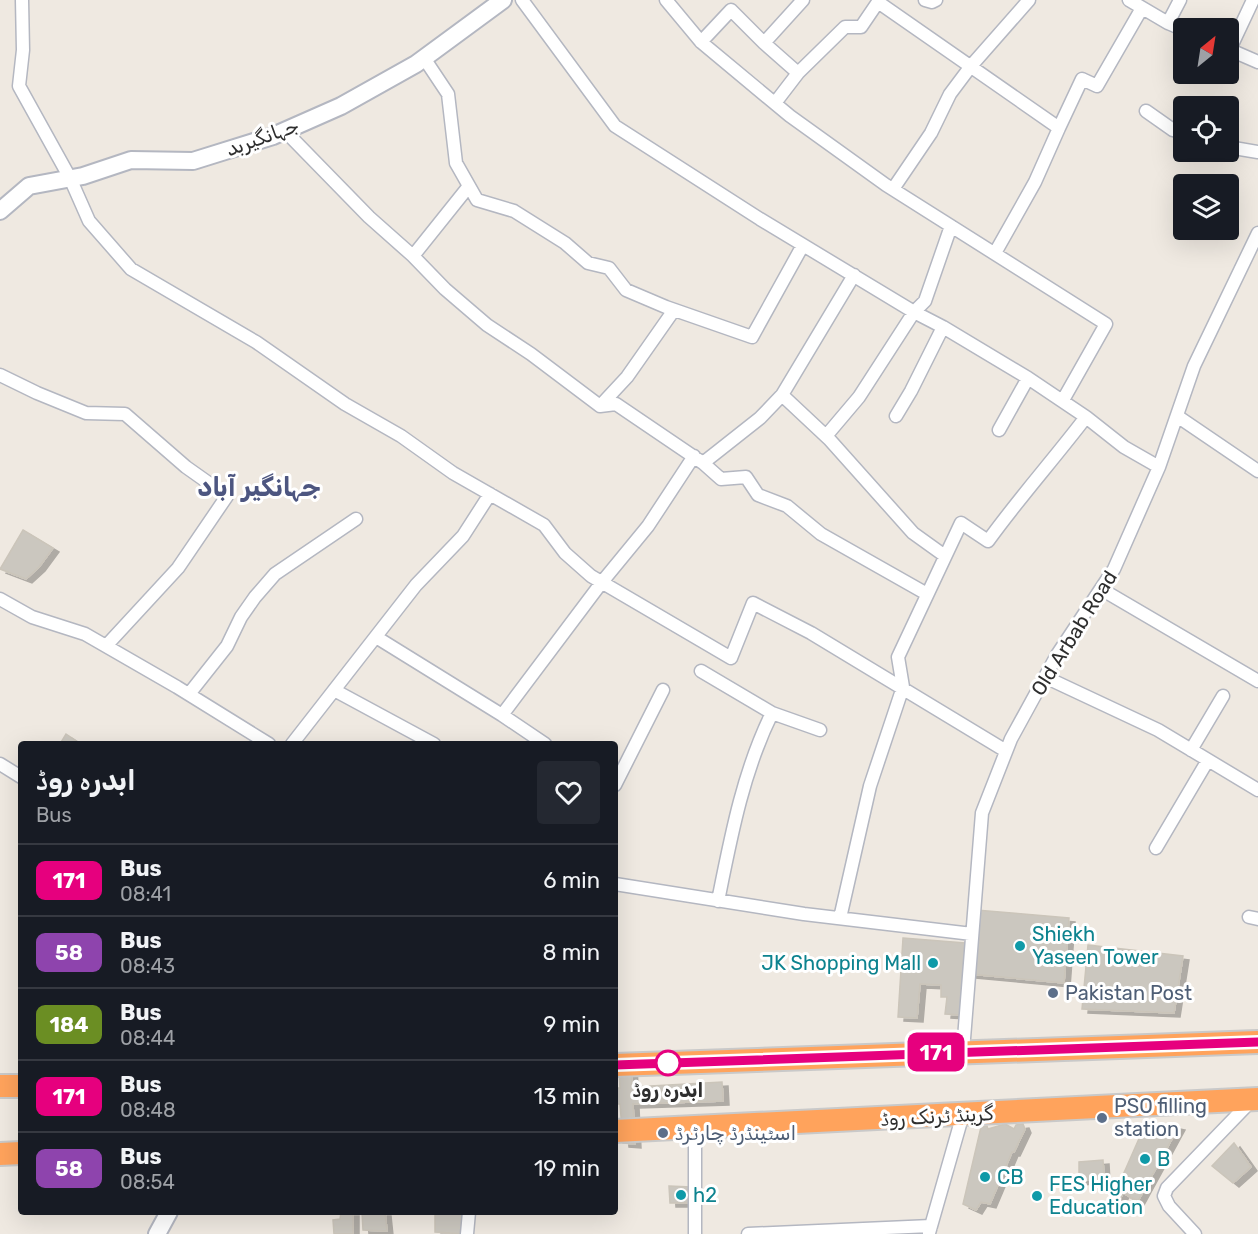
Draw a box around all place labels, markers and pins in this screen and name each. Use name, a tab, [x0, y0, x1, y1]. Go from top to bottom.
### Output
place label: Shiekh Yaseen Tower	[1032, 922, 1159, 969]
marker: Shiekh Yaseen Tower	[1013, 939, 1027, 953]
place label: JK Shopping Mall	[761, 951, 921, 975]
marker: JK Shopping Mall	[926, 956, 940, 970]
place label: Pakistan Post	[1065, 981, 1192, 1005]
marker: Pakistan Post	[1046, 986, 1060, 1000]
marker: ابدرہ روڈ	[655, 1050, 681, 1076]
place label: ابدرہ روڈ	[632, 1078, 704, 1102]
place label: PSO filling station	[1114, 1094, 1207, 1141]
marker: PSO filling station	[1095, 1111, 1109, 1125]
place label: اسٹینڈرڈ چارٹرڈ	[675, 1121, 796, 1145]
marker: اسٹینڈرڈ چارٹرڈ	[656, 1126, 670, 1140]
place label: B	[1157, 1147, 1170, 1171]
marker: B	[1138, 1152, 1152, 1166]
place label: CB	[997, 1165, 1024, 1189]
marker: CB	[978, 1170, 992, 1184]
place label: FES Higher Education	[1049, 1172, 1153, 1219]
place label: h2	[693, 1183, 717, 1207]
marker: h2	[674, 1188, 688, 1202]
marker: FES Higher Education	[1030, 1189, 1044, 1203]

